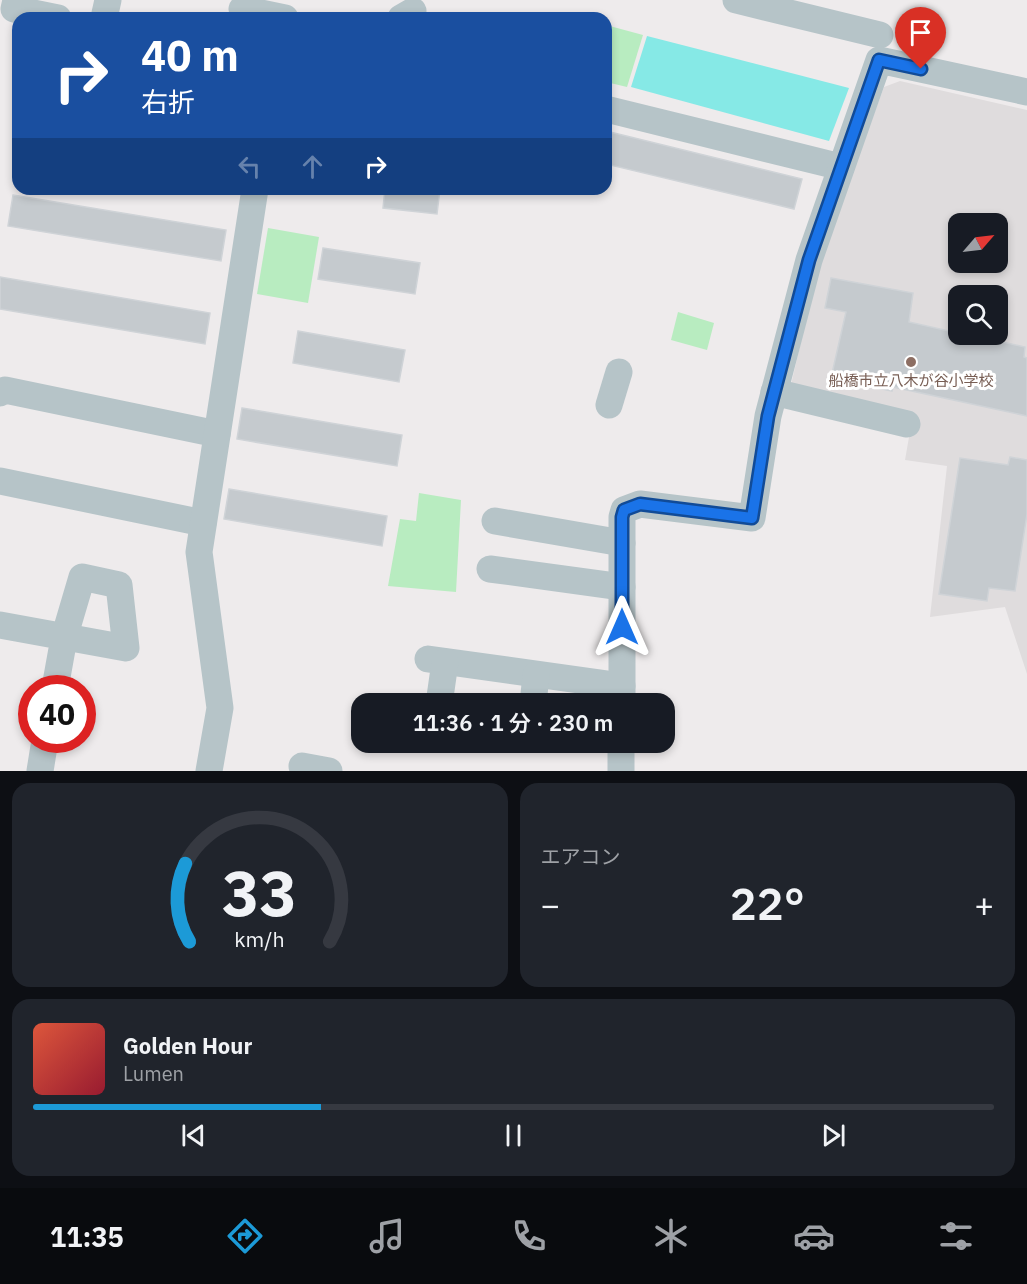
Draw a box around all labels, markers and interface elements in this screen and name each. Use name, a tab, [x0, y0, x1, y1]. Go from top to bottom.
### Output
pin	[895, 7, 946, 69]
icon: arrive	[904, 16, 937, 49]
text: 40 m	[141, 28, 239, 83]
icon: right	[42, 36, 120, 114]
text: 右折	[141, 84, 195, 119]
icon: left	[233, 150, 266, 183]
icon: ahead	[296, 150, 329, 183]
icon: right	[359, 150, 392, 183]
north arrow	[948, 213, 1008, 273]
map controls	[948, 213, 1008, 345]
button: search	[948, 285, 1008, 345]
marker: 船橋市立八木が谷小学校	[904, 355, 918, 369]
place label: 船橋市立八木が谷小学校	[828, 371, 994, 390]
position arrow	[590, 595, 654, 659]
speed limit sign: 40	[18, 675, 96, 753]
text: 11:36 · 1 分 · 230 m	[413, 708, 613, 737]
text: エアコン	[541, 843, 621, 870]
text: 33	[222, 852, 297, 933]
text: 22°	[730, 874, 805, 932]
text: −	[541, 883, 560, 926]
text: +	[974, 883, 994, 926]
text: km/h	[235, 925, 285, 953]
text: Golden Hour	[123, 1031, 252, 1060]
text: Lumen	[123, 1060, 184, 1087]
icon: previous	[177, 1119, 210, 1152]
icon: pause	[497, 1119, 530, 1152]
icon: next	[817, 1119, 850, 1152]
icon: directions	[224, 1215, 266, 1257]
icon: music	[366, 1215, 408, 1257]
icon: phone	[508, 1215, 550, 1257]
icon: climate	[650, 1215, 692, 1257]
icon: car	[793, 1215, 835, 1257]
icon: filters	[935, 1215, 977, 1257]
text: 11:35	[50, 1219, 124, 1254]

